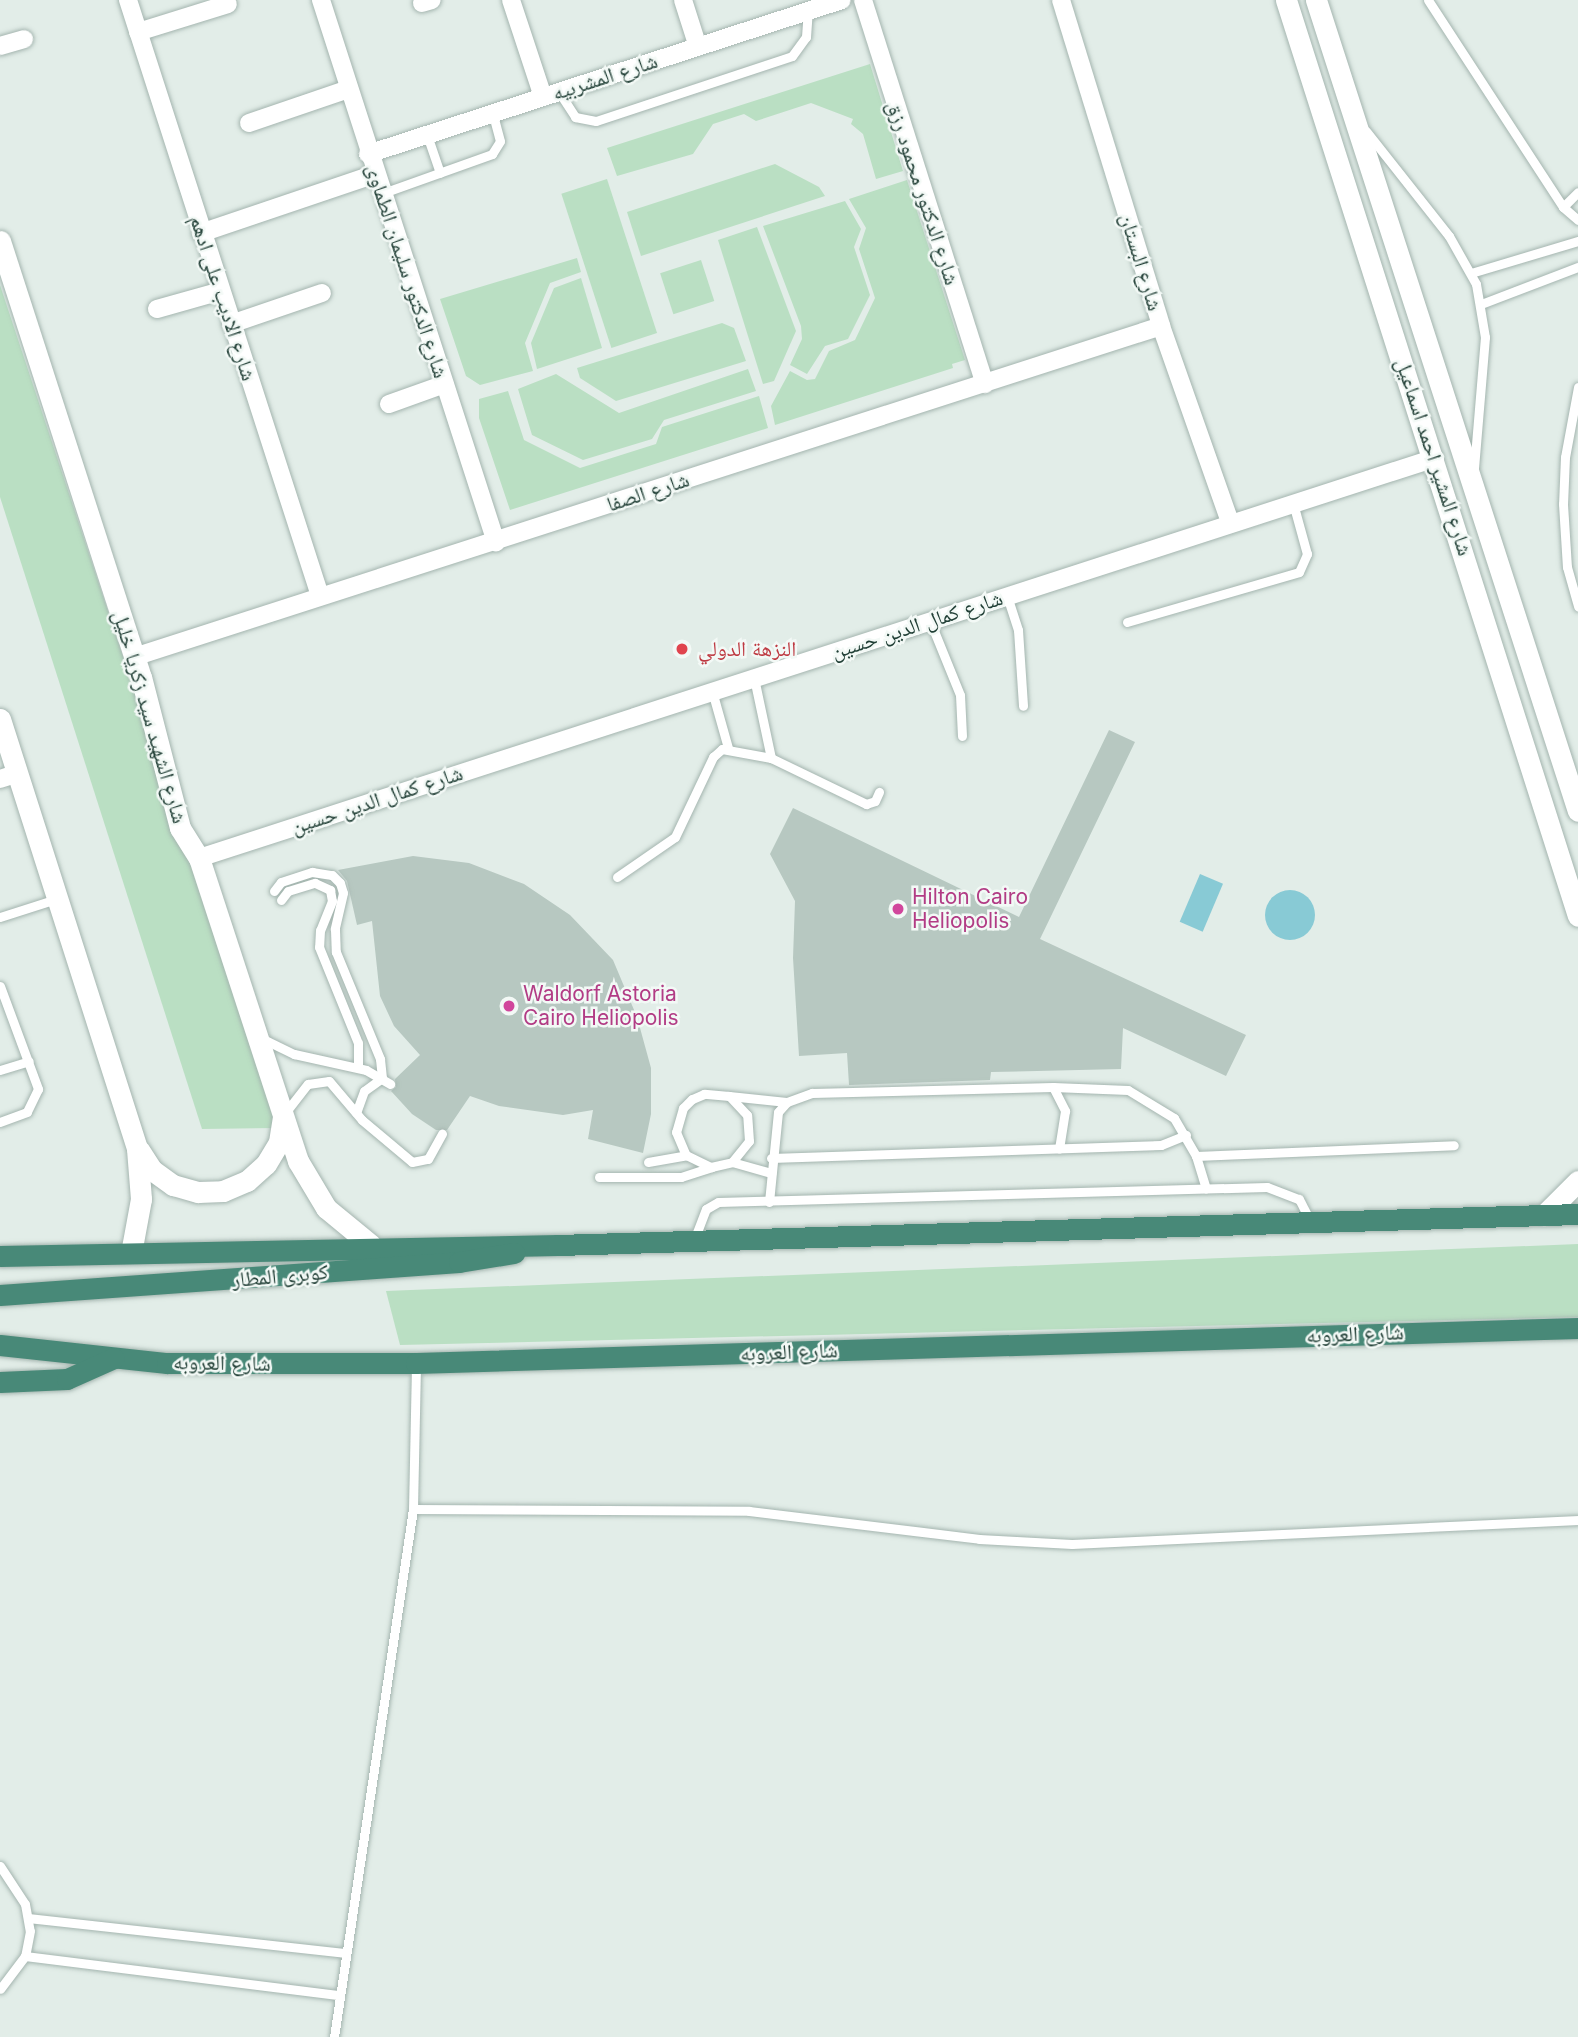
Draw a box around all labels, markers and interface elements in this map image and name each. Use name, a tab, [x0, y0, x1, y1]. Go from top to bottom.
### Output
street label: شارع المشربيه	[549, 48, 661, 106]
street label: شارع الدكتور محمود رزق	[881, 98, 965, 288]
street label: شارع الدكتور سليمان الطماوى	[360, 161, 454, 381]
street label: شارع البستان	[1114, 210, 1168, 314]
street label: شارع الاديب على ادهم	[184, 212, 262, 384]
street label: شارع المشير احمد اسماعيل	[1390, 355, 1478, 559]
street label: شارع الصفا	[604, 467, 692, 517]
street label: شارع كمال الدين حسين	[828, 585, 1006, 665]
street label: شارع الشهيد سيد زكريا خليل	[108, 608, 192, 826]
place label: النزهة الدولي	[698, 636, 796, 662]
marker: النزهة الدولي	[672, 639, 692, 659]
street label: شارع كمال الدين حسين	[288, 760, 466, 840]
place label: Hilton Cairo Heliopolis	[912, 884, 1028, 934]
marker: Hilton Cairo Heliopolis	[890, 901, 906, 917]
place label: Waldorf Astoria Cairo Heliopolis	[523, 981, 679, 1031]
marker: Waldorf Astoria Cairo Heliopolis	[501, 998, 517, 1014]
street label: كوبرى المطار	[231, 1259, 329, 1293]
street label: شارع العروبه	[1306, 1320, 1404, 1348]
street label: شارع العروبه	[740, 1338, 838, 1366]
street label: شارع العروبه	[173, 1350, 271, 1376]

